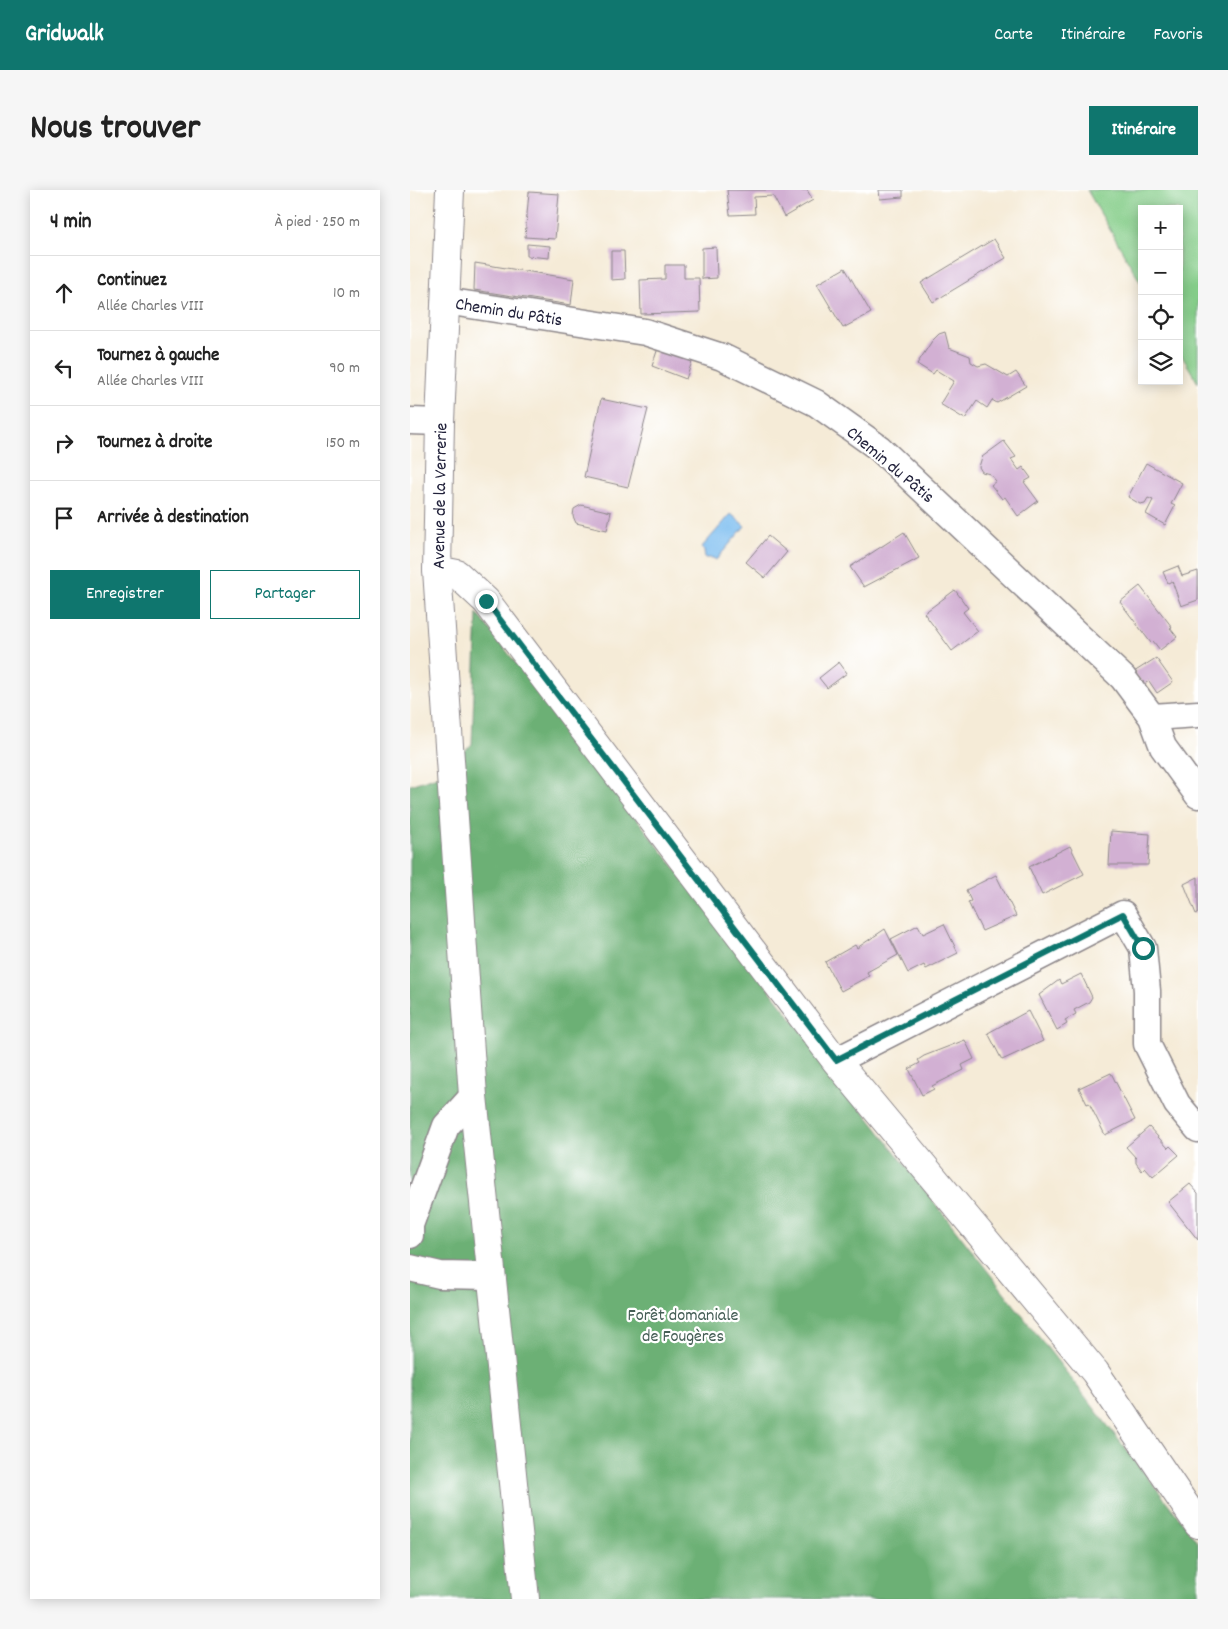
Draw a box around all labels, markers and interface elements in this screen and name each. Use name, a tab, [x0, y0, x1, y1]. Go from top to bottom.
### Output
text: Gridwalk	[25, 18, 104, 52]
text: Carte	[994, 23, 1033, 48]
text: Itinéraire	[1061, 23, 1125, 48]
text: Favoris	[1153, 23, 1203, 48]
text: Nous trouver	[30, 105, 200, 155]
button: Itinéraire	[1089, 106, 1198, 155]
map controls	[1138, 205, 1183, 385]
button: +	[1138, 205, 1183, 250]
text: 4 min	[50, 208, 92, 238]
text: À pied · 250 m	[274, 211, 360, 234]
button: −	[1138, 250, 1183, 295]
text: Continuez	[97, 268, 167, 295]
icon: ahead	[50, 279, 78, 307]
text: 10 m	[333, 282, 360, 305]
street label: Chemin du Pâtis	[453, 293, 564, 334]
text: Allée Charles VIII	[97, 295, 203, 318]
button: locate	[1138, 295, 1183, 340]
button: layers	[1138, 340, 1183, 385]
text: Tournez à gauche	[97, 343, 219, 370]
icon: left	[50, 354, 78, 382]
text: 90 m	[329, 357, 360, 380]
text: Allée Charles VIII	[97, 370, 203, 393]
street label: Chemin du Pâtis	[840, 422, 939, 510]
street label: Avenue de la Verrerie	[428, 423, 455, 569]
icon: right	[50, 429, 78, 457]
text: Tournez à droite	[97, 430, 212, 457]
text: 150 m	[326, 432, 360, 455]
icon: arrive	[50, 504, 78, 532]
text: Arrivée à destination	[97, 505, 249, 532]
button: Enregistrer	[50, 570, 200, 619]
button: Partager	[210, 570, 360, 619]
route end	[475, 590, 498, 613]
route start	[1132, 937, 1155, 960]
park label: Forêt domaniale de Fougères	[628, 1304, 738, 1350]

